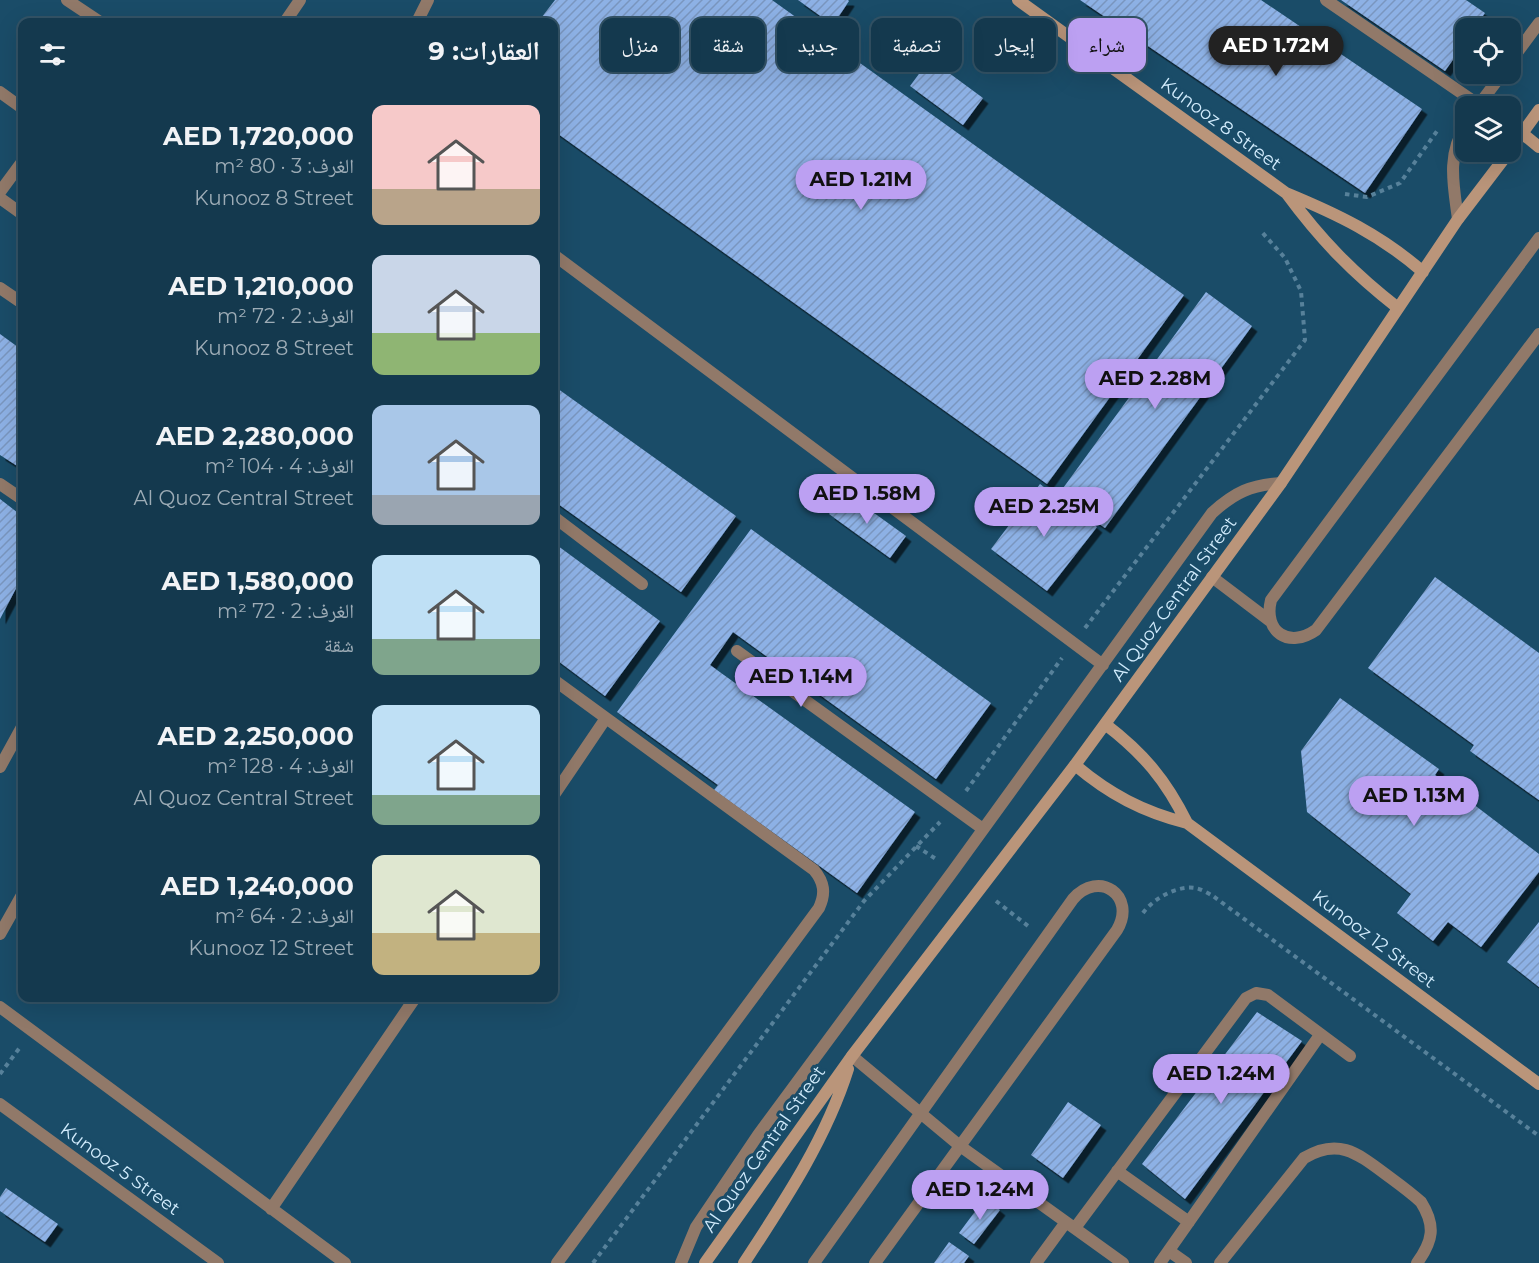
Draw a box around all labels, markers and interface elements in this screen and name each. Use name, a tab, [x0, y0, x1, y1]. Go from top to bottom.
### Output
chip: منزل	[601, 18, 679, 72]
chip: شقة	[691, 18, 765, 72]
chip: جديد	[777, 18, 859, 72]
chip: تصفية	[871, 18, 962, 72]
chip: إيجار	[974, 18, 1056, 72]
chip: شراء	[1068, 18, 1146, 72]
map controls	[1455, 18, 1521, 162]
button: locate	[1455, 18, 1521, 84]
pin: AED 1.72M	[1207, 26, 1345, 77]
text: AED 1.72M	[1223, 33, 1329, 57]
text: العقارات: 9	[428, 35, 540, 67]
icon: filters	[36, 38, 69, 71]
street label: Kunooz 8 Street	[1156, 73, 1286, 175]
button: layers	[1455, 96, 1521, 162]
text: AED 1,720,000	[163, 120, 354, 152]
icon: home	[420, 129, 492, 201]
text: الغرف: 3 · 80 m²	[214, 154, 354, 178]
pin: AED 1.21M	[792, 160, 930, 211]
text: AED 1.21M	[810, 167, 912, 191]
text: Kunooz 8 Street	[194, 186, 354, 210]
text: AED 1,210,000	[168, 270, 354, 302]
icon: home	[420, 279, 492, 351]
text: الغرف: 2 · 72 m²	[217, 304, 354, 328]
text: Kunooz 8 Street	[194, 336, 354, 360]
pin: AED 2.28M	[1086, 359, 1224, 410]
text: AED 2.28M	[1099, 366, 1211, 390]
text: AED 2,280,000	[156, 420, 354, 452]
icon: home	[420, 429, 492, 501]
text: الغرف: 4 · 104 m²	[205, 454, 354, 478]
pin: AED 1.58M	[798, 474, 936, 525]
text: AED 1.58M	[813, 481, 921, 505]
text: Al Quoz Central Street	[133, 486, 354, 510]
pin: AED 2.25M	[975, 487, 1113, 538]
text: AED 2.25M	[988, 494, 1100, 518]
street label: Al Quoz Central Street	[1107, 512, 1241, 686]
text: AED 1,580,000	[161, 565, 354, 597]
icon: home	[420, 579, 492, 651]
text: الغرف: 2 · 72 m²	[217, 599, 354, 623]
text: شقة	[324, 633, 354, 657]
pin: AED 1.14M	[732, 657, 870, 708]
text: AED 1.14M	[749, 664, 853, 688]
text: AED 2,250,000	[158, 720, 354, 752]
icon: home	[420, 729, 492, 801]
text: الغرف: 4 · 128 m²	[207, 754, 354, 778]
pin: AED 1.13M	[1345, 776, 1483, 827]
text: AED 1.13M	[1363, 783, 1465, 807]
text: Al Quoz Central Street	[133, 786, 354, 810]
text: AED 1,240,000	[161, 870, 354, 902]
icon: home	[420, 879, 492, 951]
street label: Kunooz 12 Street	[1308, 885, 1440, 993]
text: الغرف: 2 · 64 m²	[215, 904, 354, 928]
text: Kunooz 12 Street	[189, 936, 354, 960]
pin: AED 1.24M	[1152, 1054, 1290, 1105]
street label: Al Quoz Central Street	[698, 1061, 830, 1237]
text: AED 1.24M	[1167, 1061, 1275, 1085]
street label: Kunooz 5 Street	[56, 1118, 184, 1220]
pin: AED 1.24M	[911, 1170, 1049, 1221]
text: AED 1.24M	[926, 1177, 1034, 1201]

